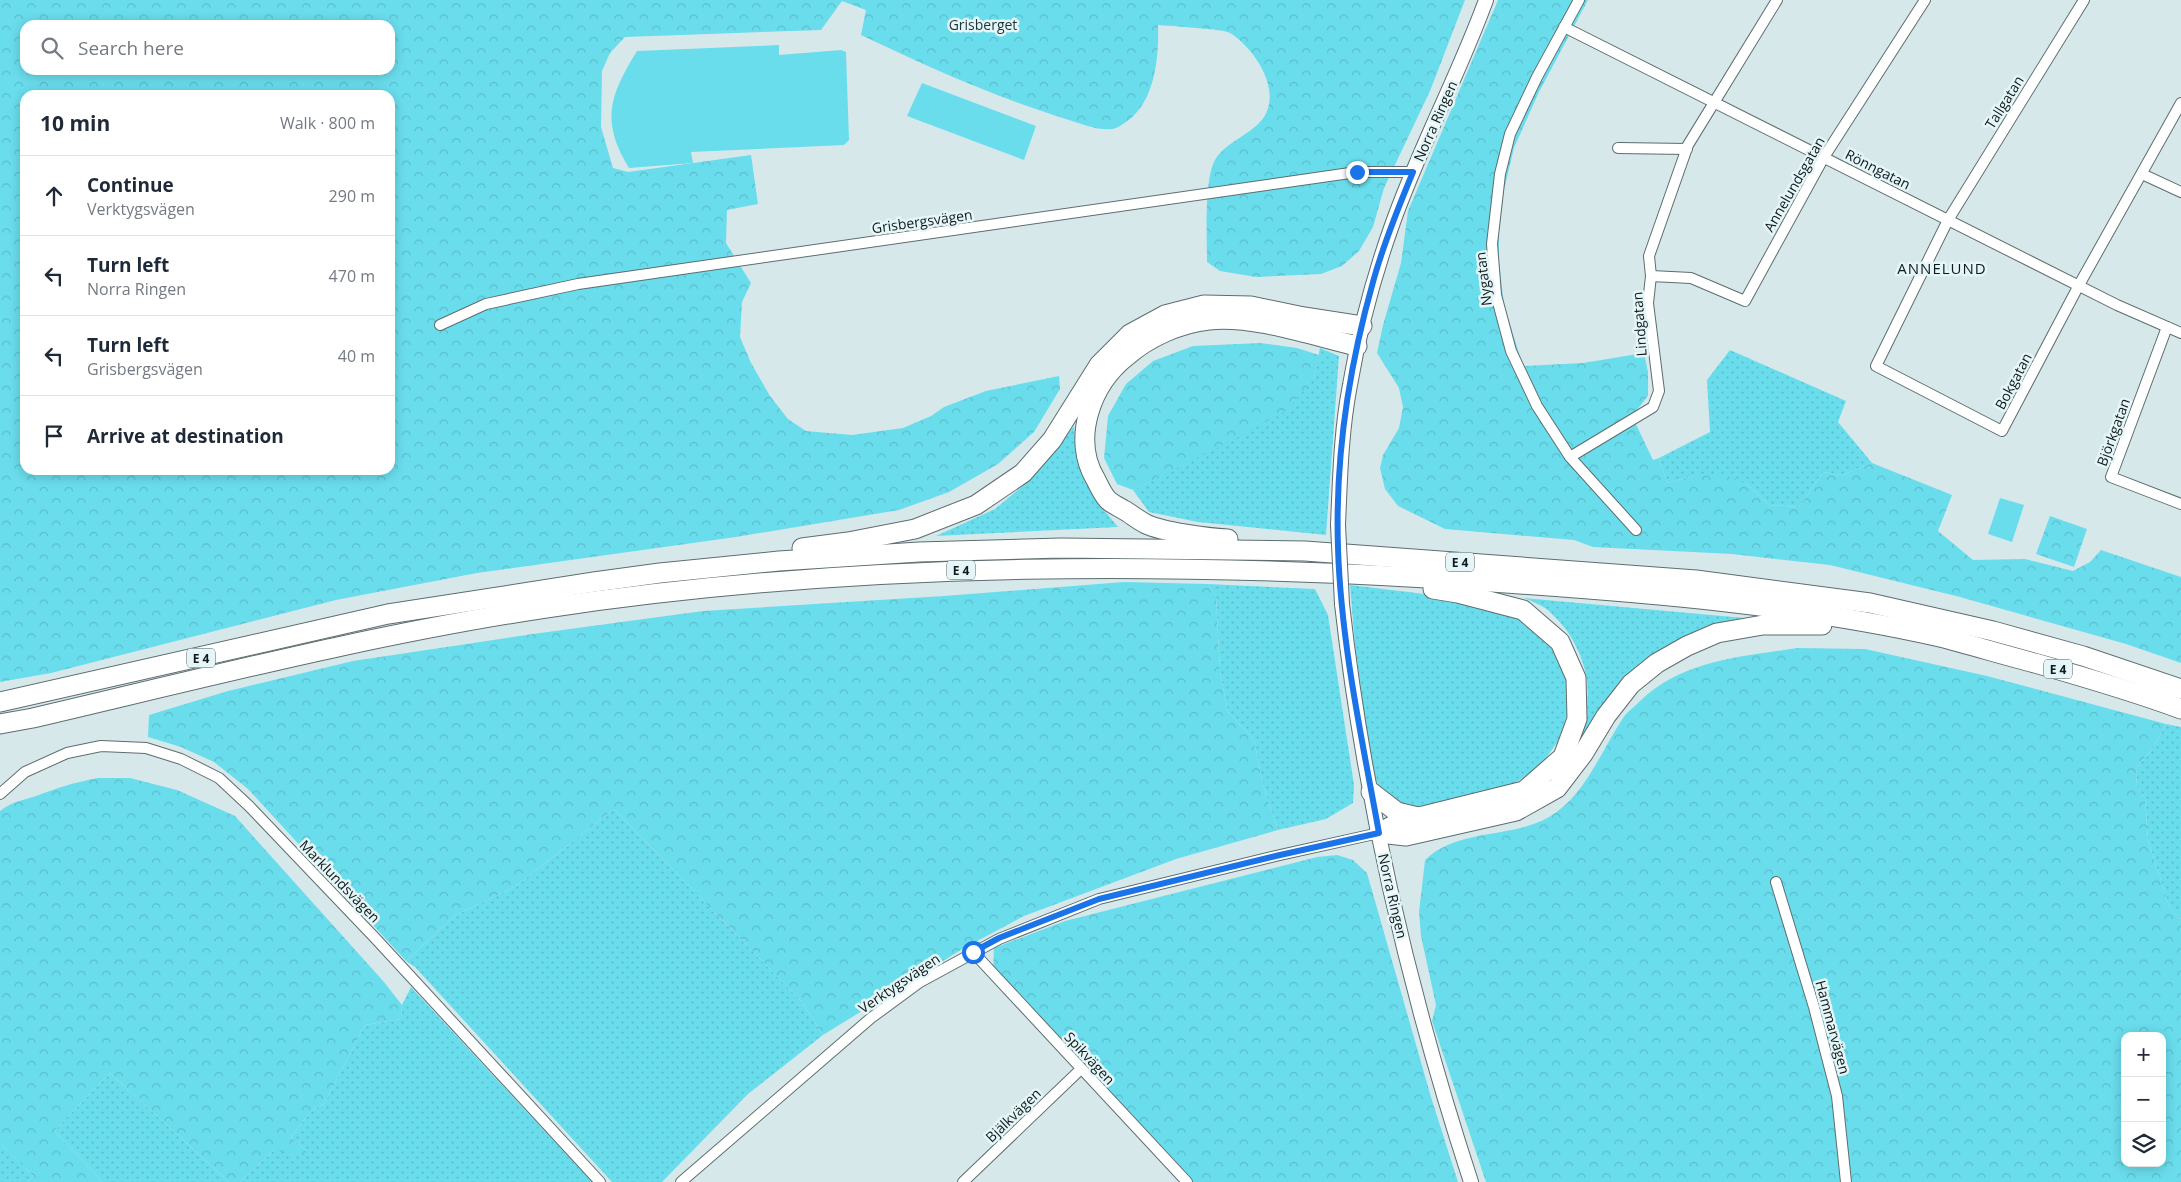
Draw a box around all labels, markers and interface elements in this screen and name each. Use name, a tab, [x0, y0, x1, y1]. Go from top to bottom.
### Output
park label: Grisberget	[949, 15, 1017, 34]
search box	[20, 20, 395, 75]
icon: search	[38, 34, 66, 62]
text: Search here	[78, 35, 184, 61]
street label: Tallgatan	[1980, 72, 2028, 132]
street label: Norra Ringen	[1409, 78, 1461, 164]
text: 10 min	[40, 109, 110, 137]
text: Walk · 800 m	[280, 112, 375, 134]
street label: Annelundsgatan	[1759, 133, 1829, 235]
street label: Rönngatan	[1842, 144, 1914, 194]
route end	[1346, 161, 1369, 184]
text: Continue	[87, 172, 174, 198]
icon: ahead	[40, 182, 68, 210]
text: 290 m	[329, 185, 375, 207]
text: Verktygsvägen	[87, 198, 195, 220]
street label: Grisbergsvägen	[870, 205, 974, 237]
street label: Nygatan	[1470, 251, 1496, 307]
text: Turn left	[87, 252, 169, 278]
district label: ANNELUND	[1897, 258, 1987, 278]
icon: left	[40, 262, 68, 290]
text: 470 m	[329, 265, 375, 287]
text: Norra Ringen	[87, 278, 186, 300]
street label: Lindgatan	[1627, 291, 1651, 357]
text: Turn left	[87, 332, 169, 358]
icon: left	[40, 342, 68, 370]
text: 40 m	[338, 345, 375, 367]
street label: Bokgatan	[1990, 349, 2036, 413]
text: Grisbergsvägen	[87, 358, 203, 380]
street label: Björkgatan	[2092, 395, 2134, 469]
icon: arrive	[40, 422, 68, 450]
text: Arrive at destination	[87, 423, 284, 449]
road number: E 4	[1446, 552, 1474, 572]
road number: E 4	[947, 560, 975, 580]
road number: E 4	[187, 648, 215, 668]
road number: E 4	[2044, 660, 2072, 679]
street label: Marklundsvägen	[296, 835, 384, 927]
street label: Norra Ringen	[1374, 852, 1412, 940]
route start	[962, 941, 985, 964]
street label: Verktygsvägen	[855, 949, 943, 1017]
street label: Hammarvägen	[1811, 978, 1855, 1076]
street label: Spikvägen	[1061, 1027, 1119, 1089]
map controls	[2121, 1032, 2166, 1167]
button: +	[2121, 1032, 2166, 1077]
button: −	[2121, 1077, 2166, 1122]
street label: Bjälkvägen	[981, 1084, 1045, 1146]
button: layers	[2121, 1122, 2166, 1167]

